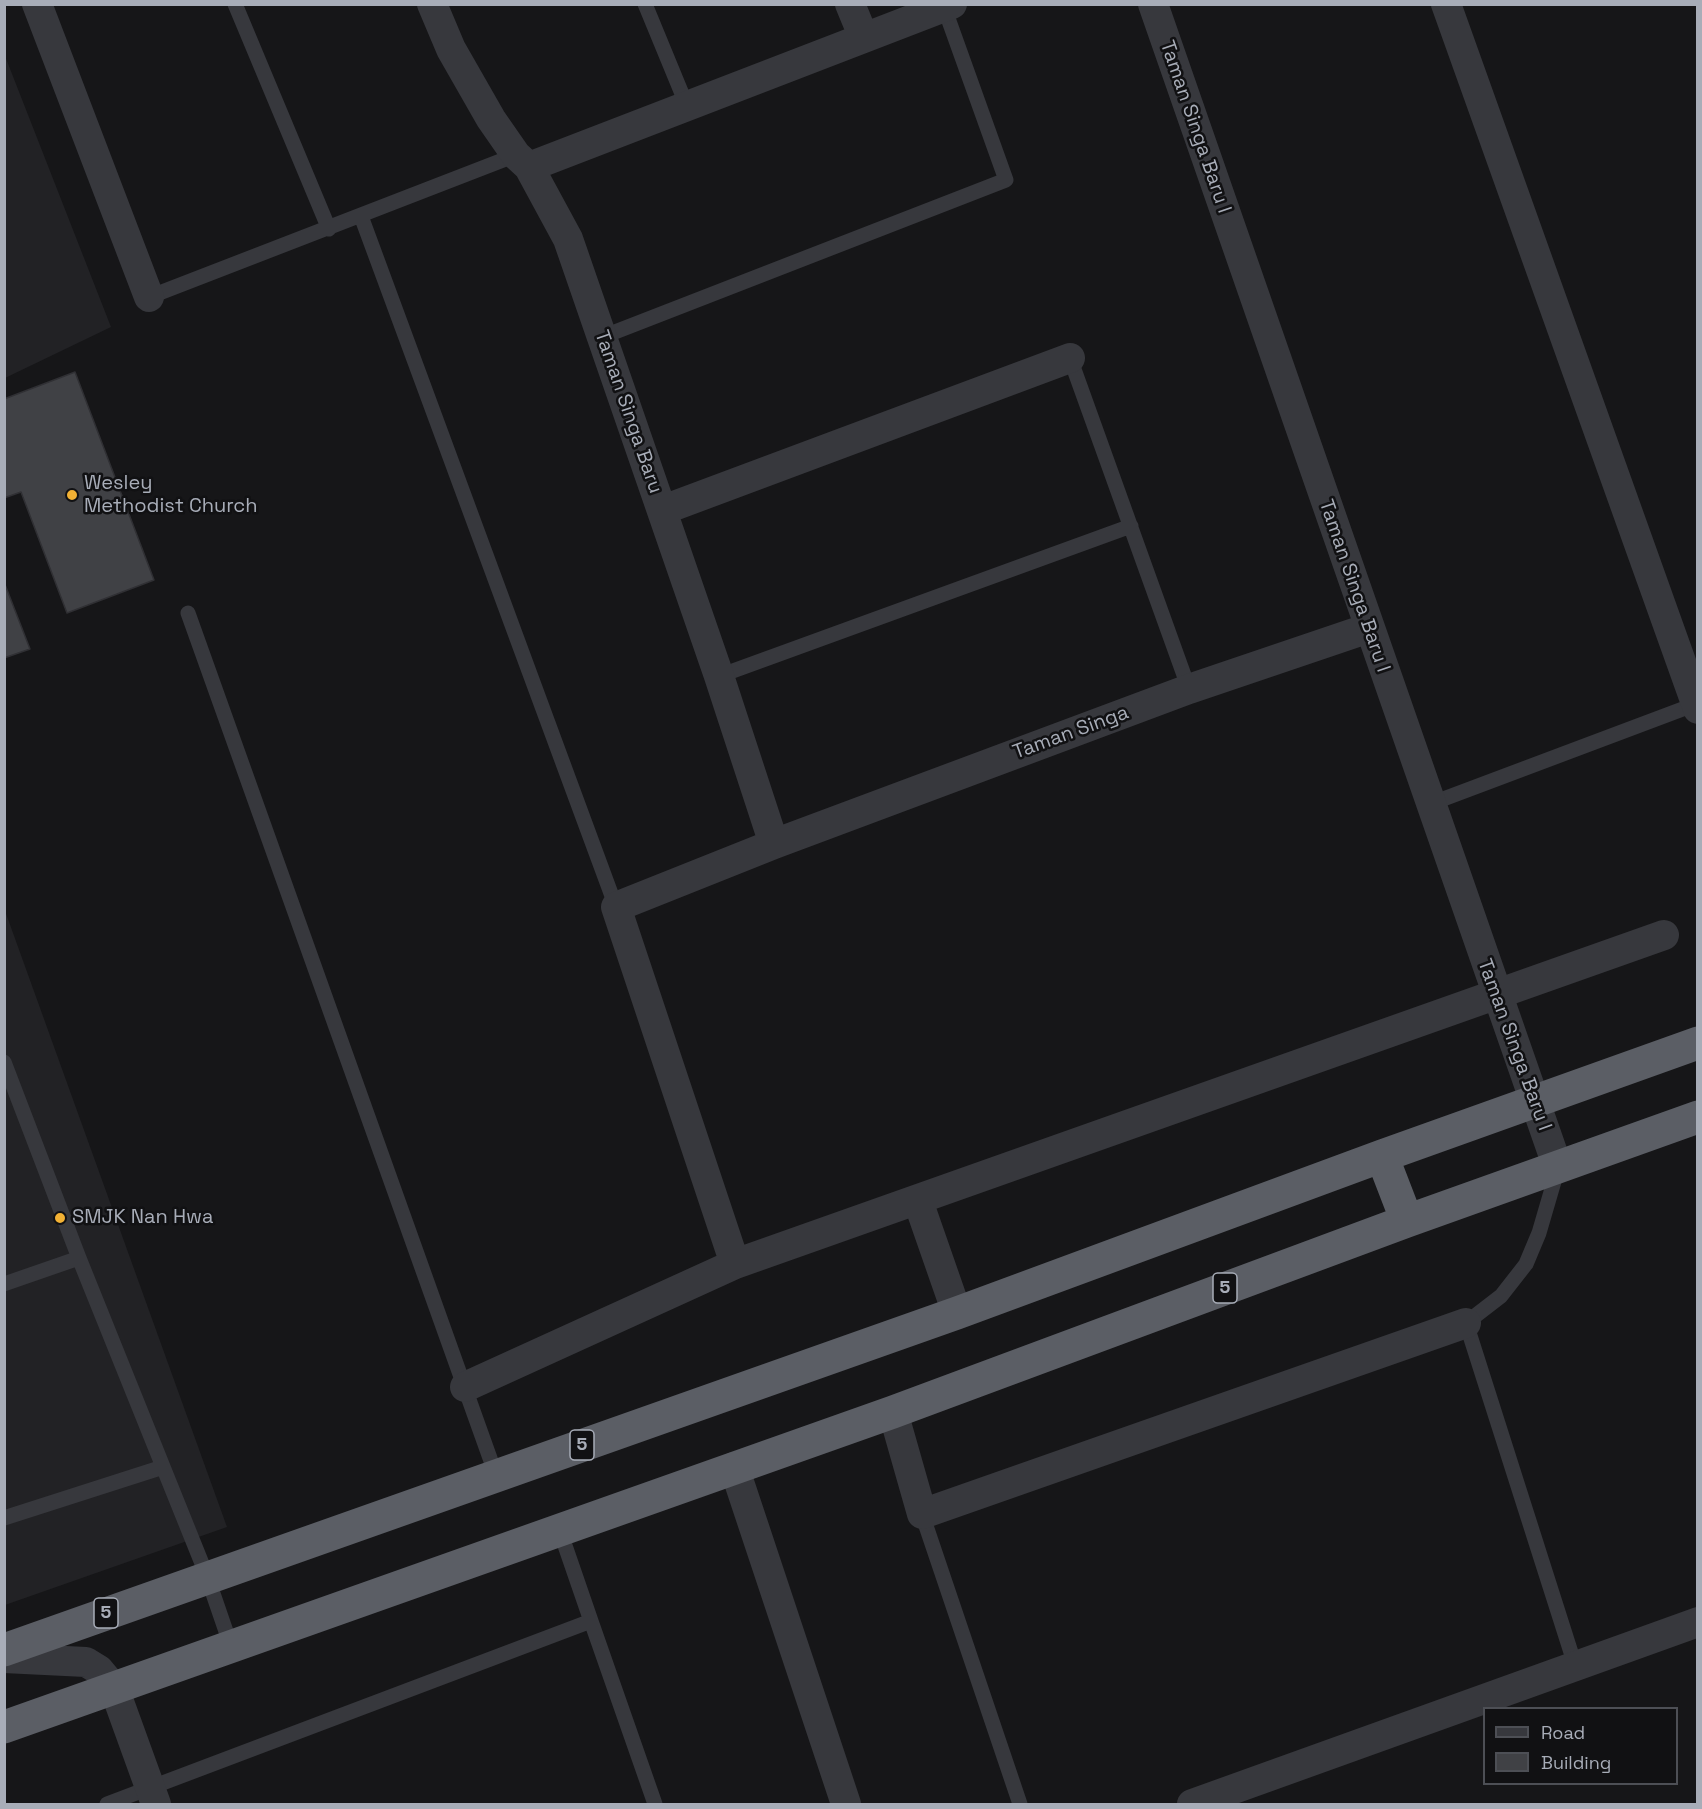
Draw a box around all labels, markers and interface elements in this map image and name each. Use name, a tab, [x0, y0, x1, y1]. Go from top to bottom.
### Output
street label: Taman Singa Baru I	[1154, 38, 1236, 216]
street label: Taman Singa Baru	[589, 327, 667, 497]
place label: Wesley Methodist Church	[84, 472, 258, 519]
marker: Wesley Methodist Church	[65, 488, 79, 502]
street label: Taman Singa Baru I	[1313, 497, 1395, 675]
street label: Taman Singa	[1010, 701, 1132, 765]
street label: Taman Singa Baru I	[1472, 956, 1556, 1134]
place label: SMJK Nan Hwa	[72, 1206, 213, 1230]
marker: SMJK Nan Hwa	[53, 1211, 67, 1225]
road number: 5	[1213, 1273, 1237, 1303]
road number: 5	[570, 1430, 594, 1460]
road number: 5	[94, 1598, 118, 1628]
legend	[1483, 1707, 1678, 1785]
text: Road	[1541, 1721, 1585, 1744]
text: Building	[1541, 1751, 1611, 1774]

